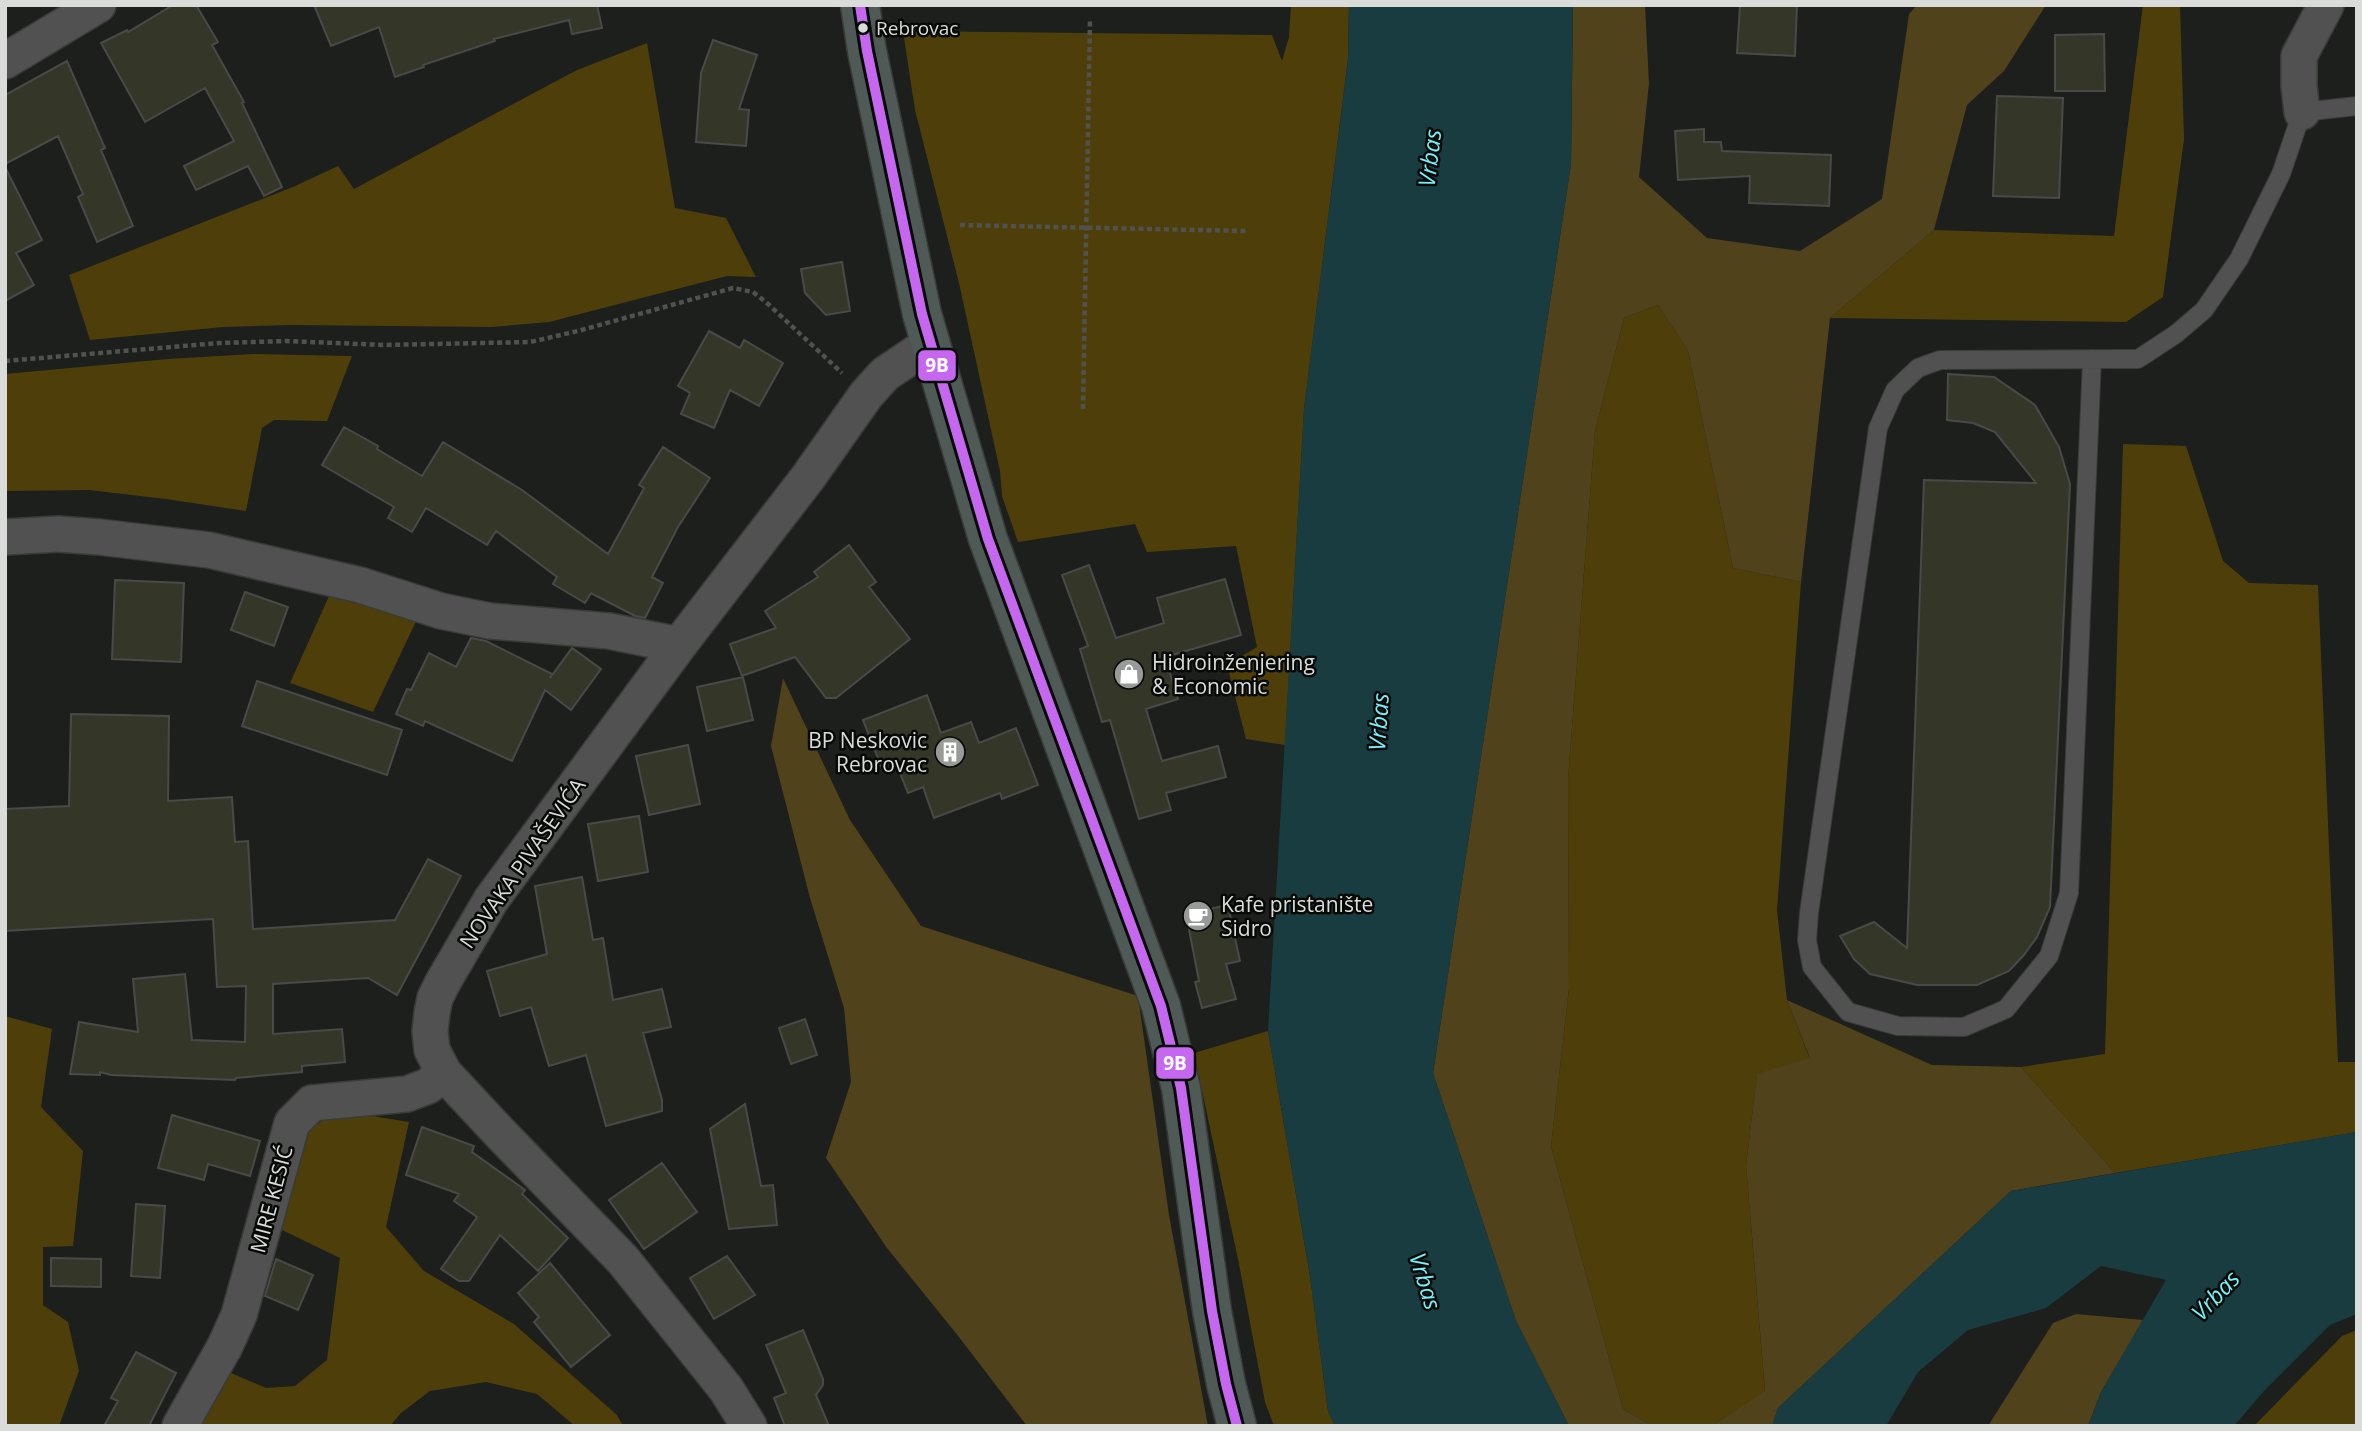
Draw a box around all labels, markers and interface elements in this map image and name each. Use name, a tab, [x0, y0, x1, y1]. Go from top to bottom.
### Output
place label: Rebrovac	[876, 15, 958, 41]
marker: Rebrovac	[856, 21, 870, 35]
water label: Vrbas	[1410, 127, 1448, 189]
line badge: 9B	[917, 349, 957, 382]
text: 9B	[925, 352, 949, 378]
place label: Hidroinženjering & Economic	[1152, 648, 1315, 700]
shop icon: Hidroinženjering & Economic	[1112, 657, 1146, 691]
water label: Vrbas	[1360, 692, 1396, 752]
place label: BP Neskovic Rebrovac	[808, 726, 927, 778]
building icon: BP Neskovic Rebrovac	[933, 735, 967, 769]
street label: NOVAKA PIVAŠEVIĆA	[453, 772, 592, 954]
place label: Kafe pristanište Sidro	[1221, 890, 1373, 942]
cafe icon: Kafe pristanište Sidro	[1181, 899, 1215, 933]
line badge: 9B	[1155, 1046, 1195, 1080]
text: 9B	[1163, 1050, 1187, 1076]
street label: MIRE KESIĆ	[243, 1142, 299, 1256]
water label: Vrbas	[1402, 1249, 1450, 1313]
water label: Vrbas	[2184, 1263, 2247, 1327]

